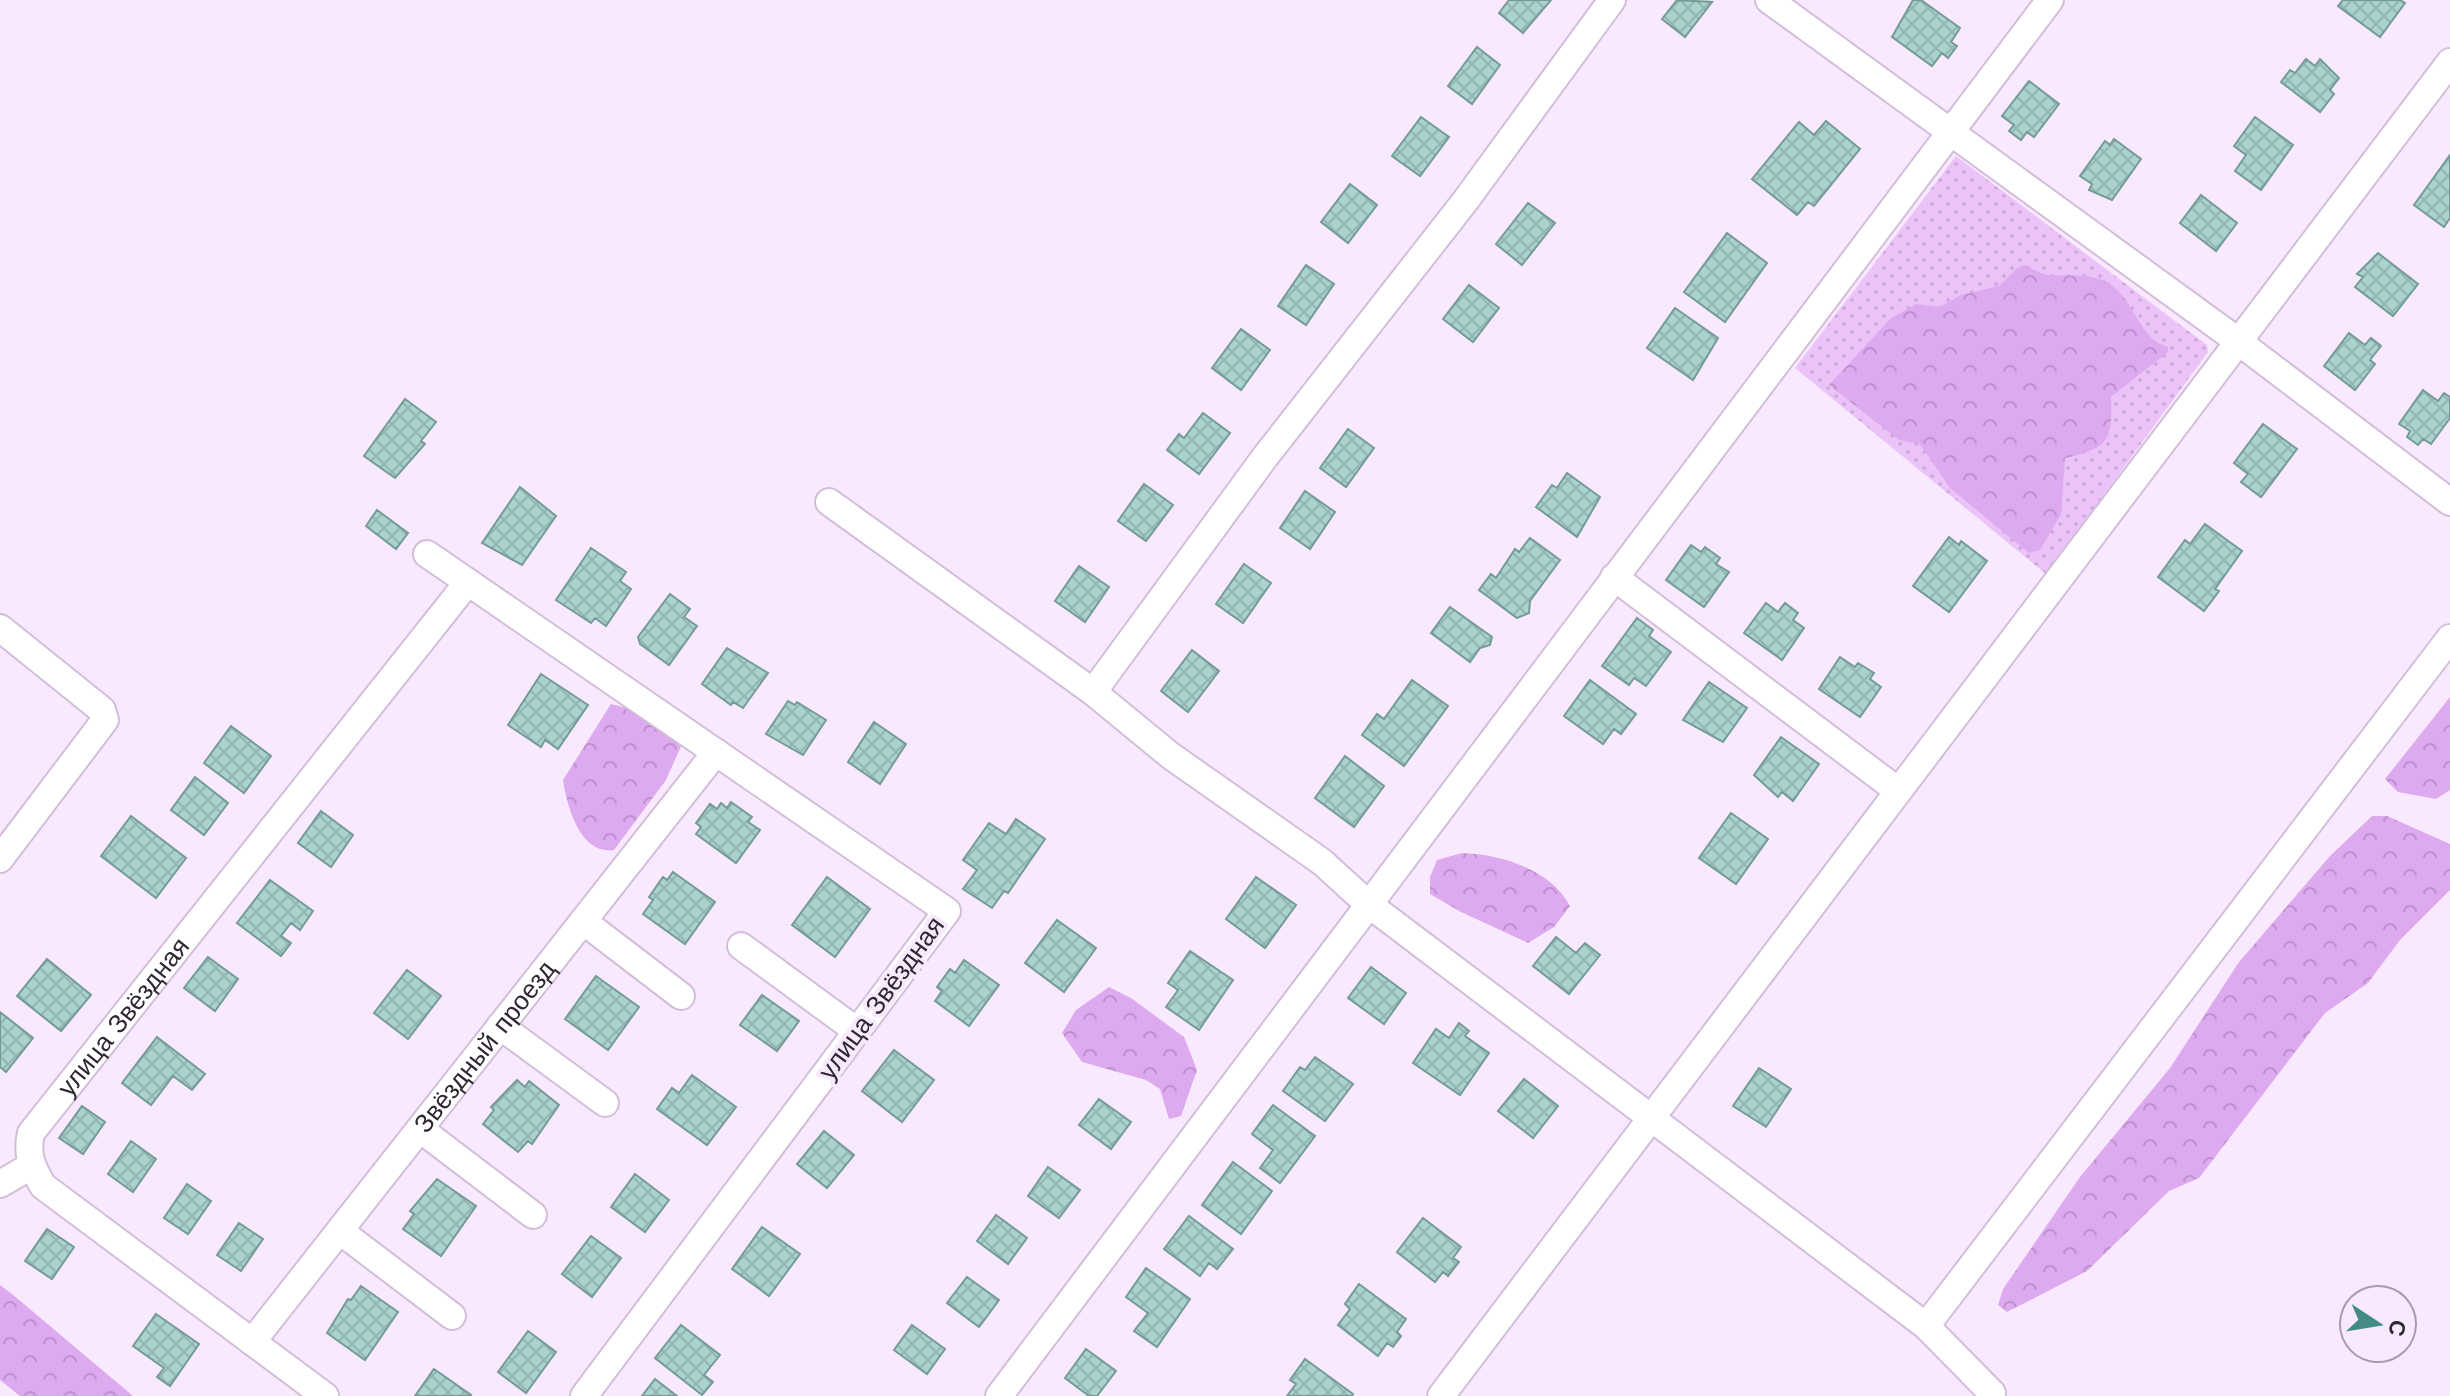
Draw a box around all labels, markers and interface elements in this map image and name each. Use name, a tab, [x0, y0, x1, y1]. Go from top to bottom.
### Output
street label: улица Звёздная	[812, 911, 950, 1085]
street label: улица Звёздная	[51, 931, 195, 1102]
street label: Звёздный проезд	[408, 954, 561, 1138]
north arrow	[2338, 1284, 2418, 1364]
text: С	[2383, 1318, 2411, 1339]

